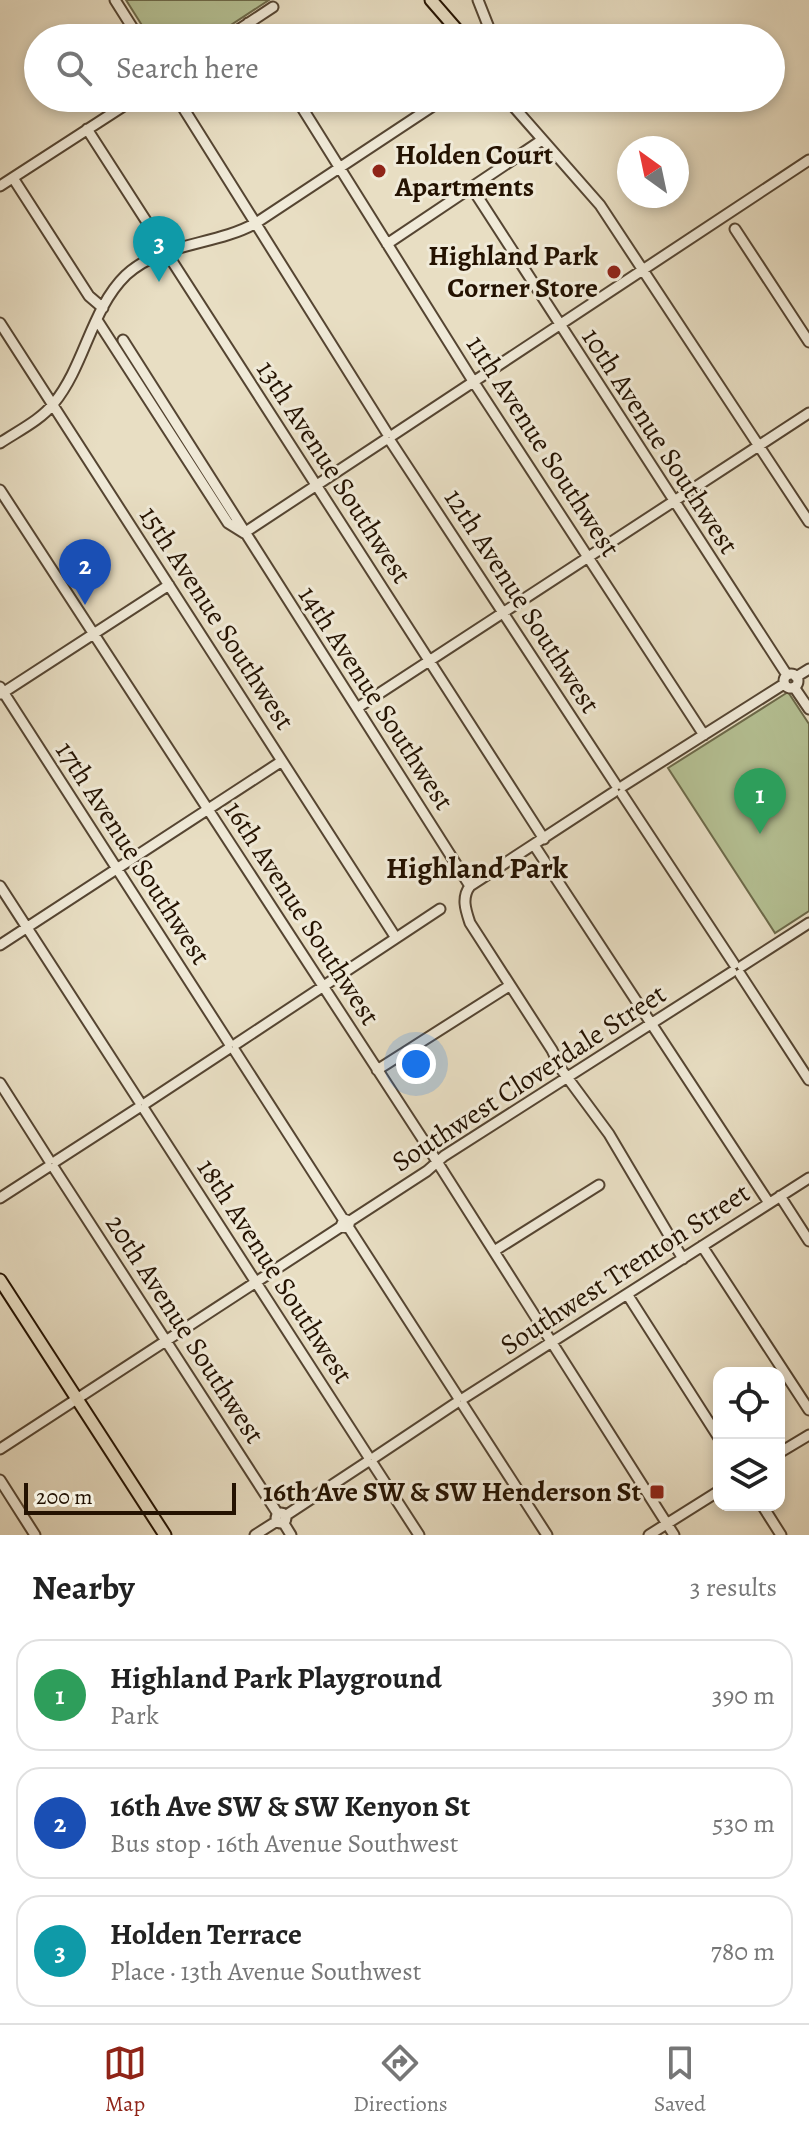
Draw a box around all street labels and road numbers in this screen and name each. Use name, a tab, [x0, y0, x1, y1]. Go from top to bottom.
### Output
street label: 10th Avenue Southwest	[573, 321, 747, 561]
street label: 11th Avenue Southwest	[457, 328, 629, 564]
street label: 13th Avenue Southwest	[247, 353, 421, 591]
street label: 12th Avenue Southwest	[435, 481, 609, 721]
street label: 15th Avenue Southwest	[130, 499, 304, 737]
street label: 14th Avenue Southwest	[289, 579, 463, 817]
street label: 17th Avenue Southwest	[46, 734, 220, 972]
street label: 16th Avenue Southwest	[215, 793, 389, 1033]
street label: Southwest Cloverdale Street	[385, 975, 673, 1181]
street label: 18th Avenue Southwest	[188, 1151, 362, 1391]
street label: Southwest Trenton Street	[493, 1174, 757, 1364]
street label: 20th Avenue Southwest	[97, 1207, 273, 1451]

